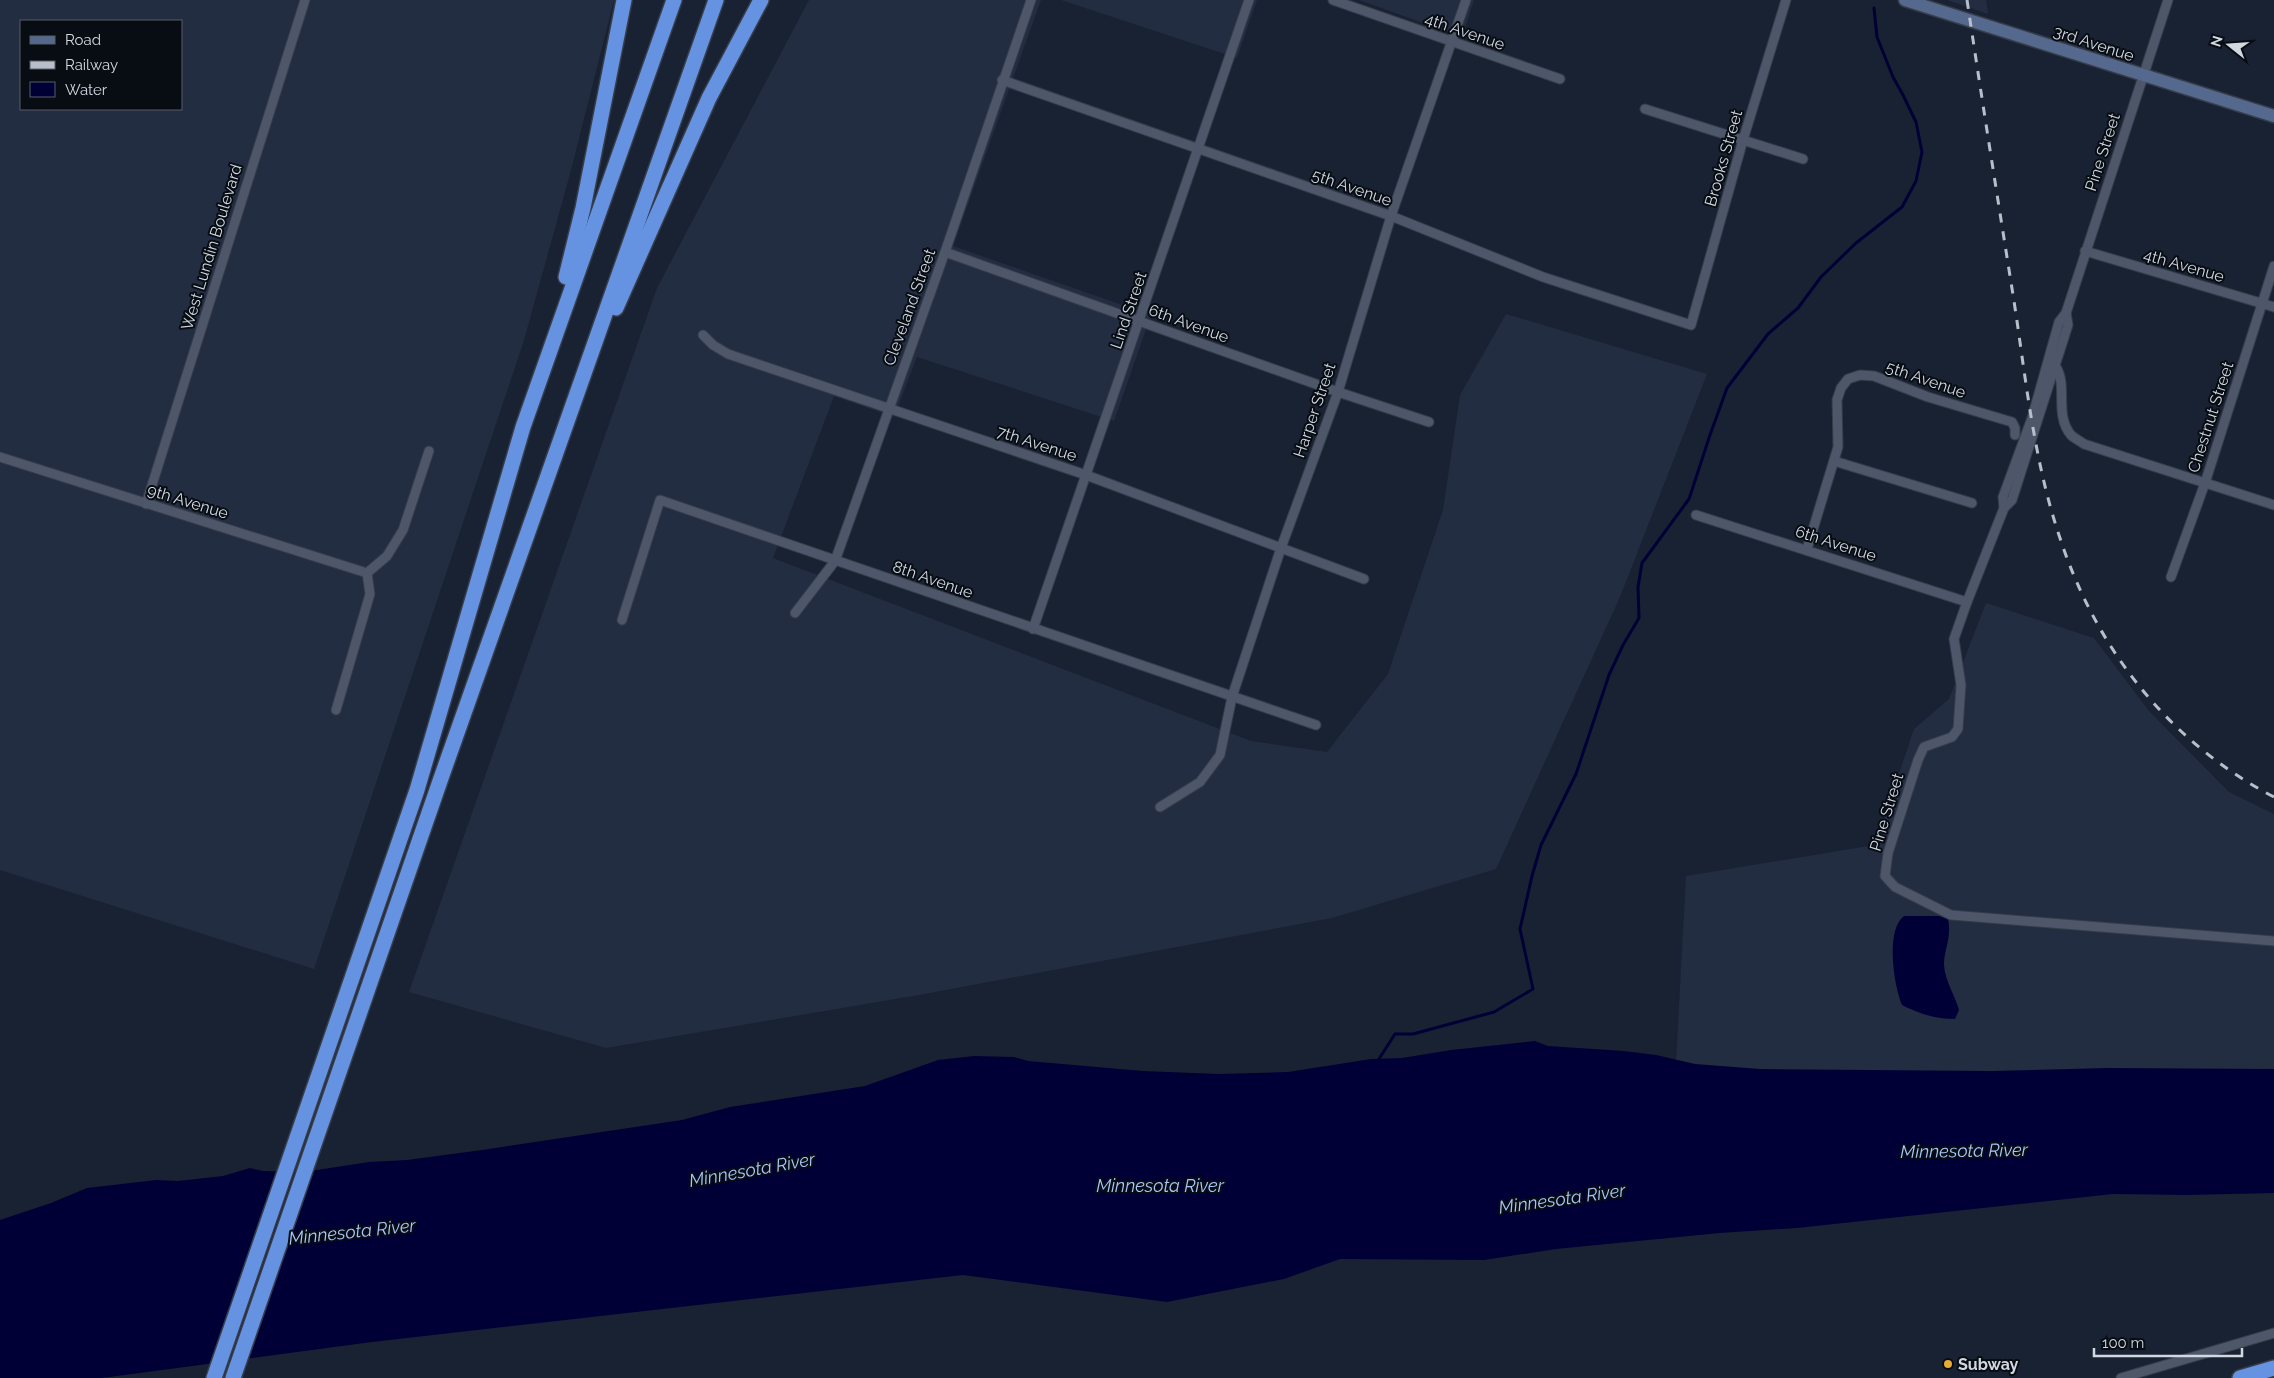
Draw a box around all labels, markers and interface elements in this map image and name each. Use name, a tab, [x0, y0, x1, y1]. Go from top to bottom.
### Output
street label: 4th Avenue	[1422, 9, 1507, 54]
legend	[20, 20, 182, 110]
north arrow	[2204, 20, 2254, 70]
street label: 3rd Avenue	[2051, 22, 2137, 65]
text: Road	[65, 31, 101, 49]
text: N	[2207, 34, 2226, 49]
text: Railway	[65, 56, 118, 74]
text: Water	[65, 81, 108, 99]
street label: Brooks Street	[1701, 107, 1747, 209]
street label: Pine Street	[2081, 110, 2124, 193]
street label: West Lundin Boulevard	[177, 162, 246, 333]
street label: 5th Avenue	[1309, 165, 1394, 210]
street label: 4th Avenue	[2141, 245, 2226, 286]
street label: Cleveland Street	[880, 246, 940, 368]
street label: Lind Street	[1106, 268, 1151, 351]
street label: 6th Avenue	[1146, 300, 1232, 347]
street label: 5th Avenue	[1883, 357, 1968, 402]
street label: Chestnut Street	[2184, 359, 2238, 475]
street label: Harper Street	[1289, 360, 1340, 460]
street label: 7th Avenue	[994, 422, 1079, 465]
street label: 9th Avenue	[145, 480, 231, 523]
street label: 6th Avenue	[1793, 521, 1879, 566]
street label: 8th Avenue	[890, 557, 976, 602]
street label: Pine Street	[1866, 770, 1908, 853]
water label: Minnesota River	[1900, 1139, 2029, 1162]
water label: Minnesota River	[687, 1148, 817, 1191]
water label: Minnesota River	[1096, 1175, 1225, 1196]
water label: Minnesota River	[1497, 1179, 1627, 1218]
water label: Minnesota River	[287, 1214, 417, 1249]
scale bar	[2094, 1326, 2242, 1358]
text: 100 m	[2102, 1334, 2144, 1352]
place label: Subway	[1958, 1355, 2019, 1374]
marker: Subway	[1942, 1358, 1954, 1370]

